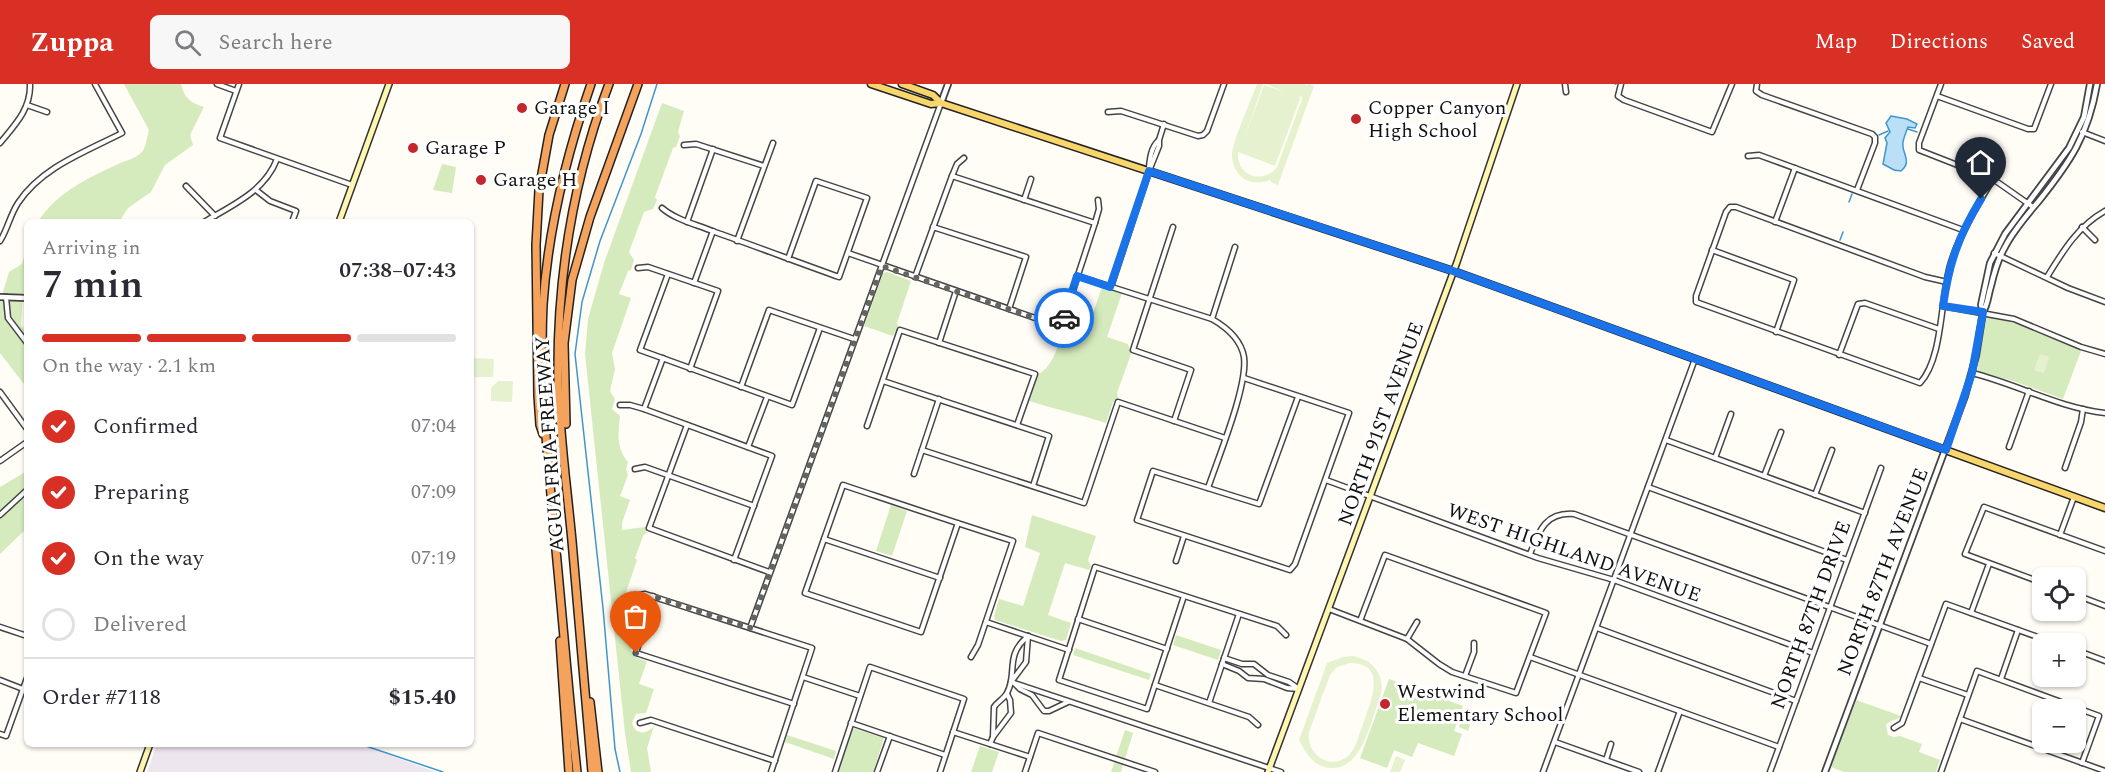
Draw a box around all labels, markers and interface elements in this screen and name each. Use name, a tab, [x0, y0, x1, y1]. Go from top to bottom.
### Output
search box	[150, 15, 570, 69]
text: Zuppa	[30, 21, 114, 64]
icon: search	[171, 26, 204, 59]
text: Search here	[219, 26, 333, 59]
text: Map	[1815, 26, 1857, 58]
text: Directions	[1890, 26, 1988, 58]
text: Saved	[2021, 26, 2075, 58]
place label: Garage I	[534, 93, 610, 123]
place label: Copper Canyon High School	[1368, 93, 1507, 146]
marker: Garage I	[515, 101, 529, 115]
marker: Copper Canyon High School	[1349, 112, 1363, 126]
place label: Garage P	[425, 133, 506, 163]
pin	[1955, 137, 2006, 199]
marker: Garage P	[406, 141, 420, 155]
icon: home	[1964, 146, 1997, 179]
place label: Garage H	[493, 165, 578, 195]
marker: Garage H	[474, 173, 488, 187]
text: Arriving in	[42, 233, 140, 263]
text: 07:38–07:43	[339, 254, 456, 287]
text: 7 min	[42, 256, 143, 315]
courier	[1034, 288, 1094, 348]
icon: car	[1048, 302, 1081, 335]
street label: NORTH 91ST AVENUE	[1330, 318, 1432, 530]
street label: AGUA FRIA FREEWAY	[527, 335, 573, 553]
text: On the way · 2.1 km	[42, 351, 216, 381]
icon: check	[42, 410, 75, 443]
text: Confirmed	[93, 410, 199, 443]
text: 07:04	[411, 411, 456, 441]
street label: NORTH 87TH AVENUE	[1829, 464, 1937, 680]
icon: check	[42, 476, 75, 509]
text: Preparing	[93, 476, 190, 509]
text: 07:09	[411, 477, 456, 507]
street label: WEST HIGHLAND AVENUE	[1443, 495, 1705, 611]
street label: NORTH 87TH DRIVE	[1763, 516, 1859, 714]
icon: check	[42, 542, 75, 575]
text: On the way	[93, 542, 204, 575]
text: 07:19	[411, 543, 456, 573]
map controls	[2032, 567, 2086, 753]
button: locate	[2032, 567, 2086, 621]
pin	[610, 591, 661, 653]
icon: bag	[619, 600, 652, 633]
text: Delivered	[93, 608, 187, 641]
button: +	[2032, 633, 2086, 687]
place label: Westwind Elementary School	[1397, 677, 1563, 730]
text: Order #7118	[42, 681, 161, 714]
text: $15.40	[388, 681, 456, 714]
marker: Westwind Elementary School	[1378, 697, 1392, 711]
button: −	[2032, 699, 2086, 753]

